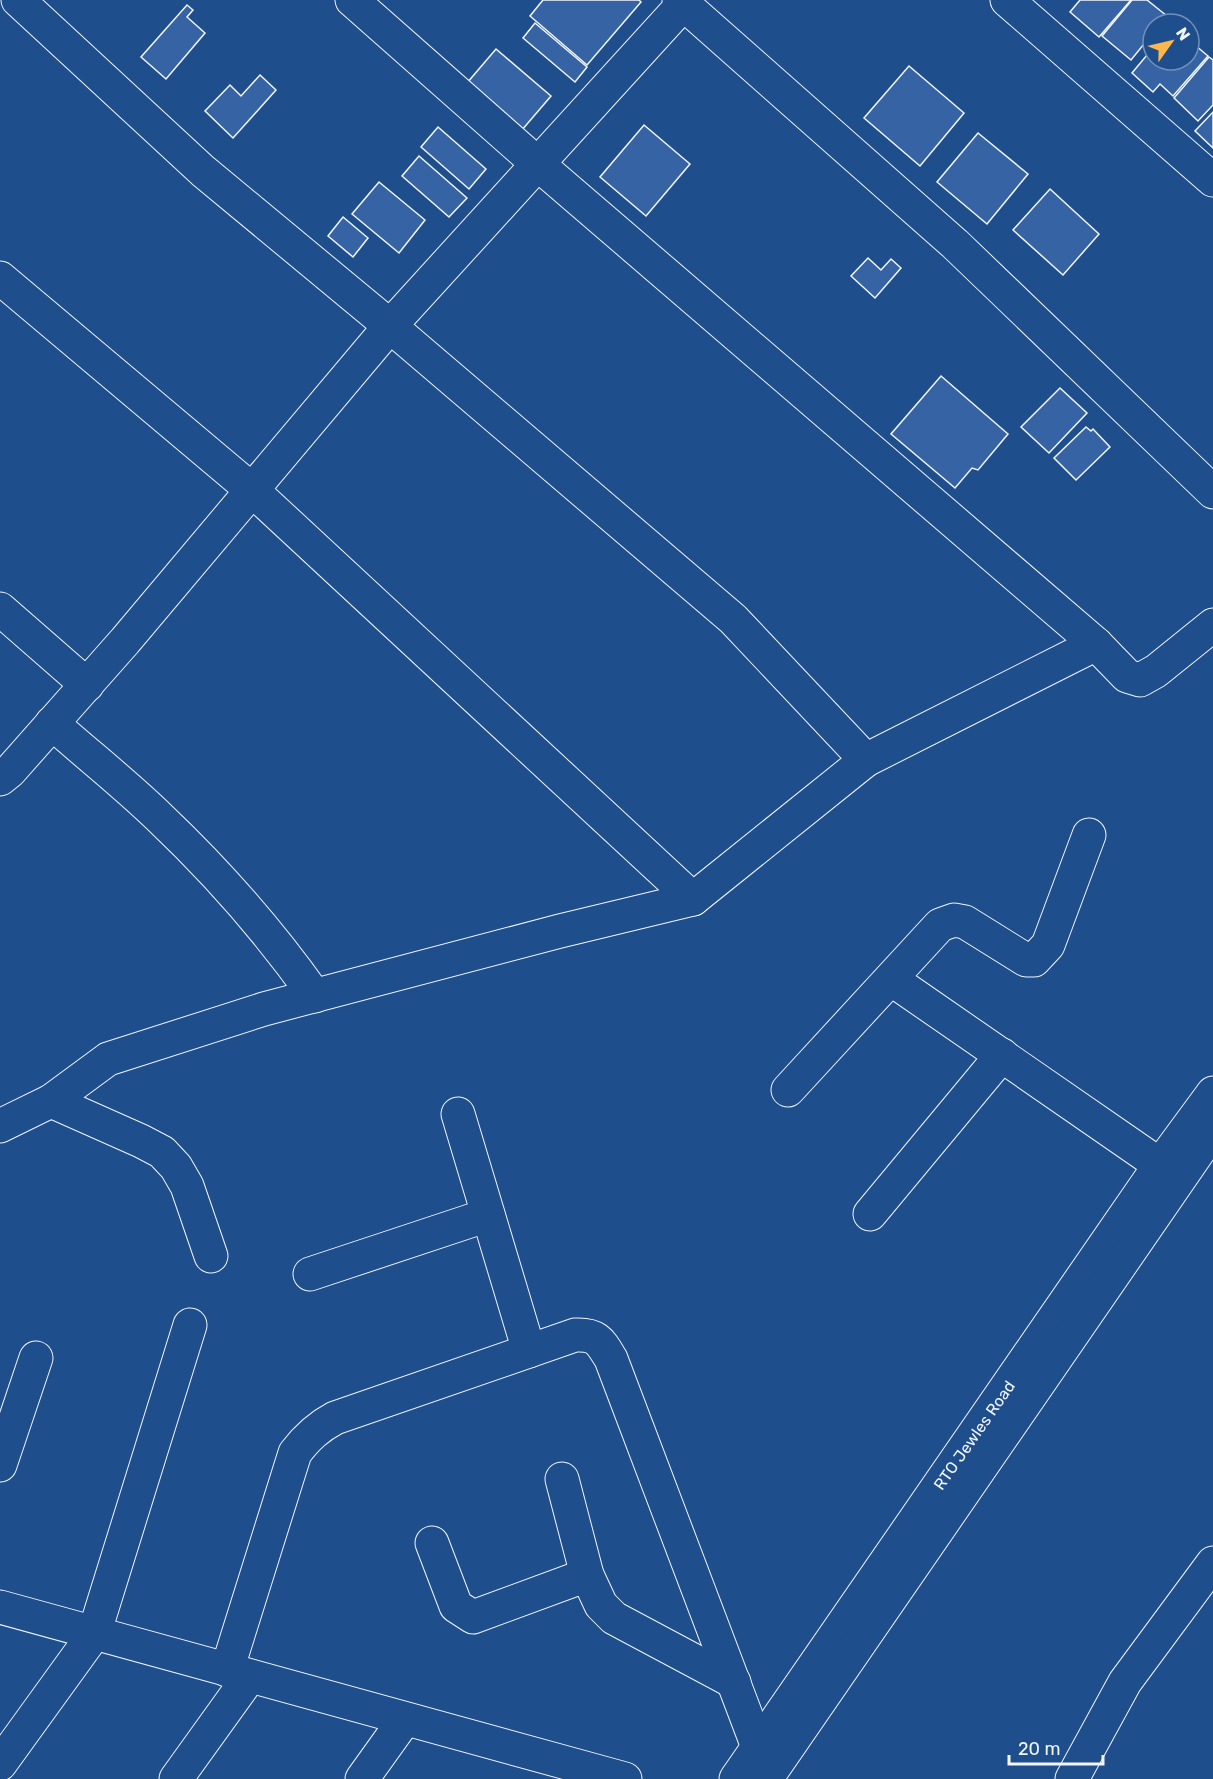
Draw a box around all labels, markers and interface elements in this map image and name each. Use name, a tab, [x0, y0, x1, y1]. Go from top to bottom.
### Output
north arrow	[1141, 12, 1201, 72]
text: N	[1172, 24, 1194, 44]
street label: RTO Jewles Road	[930, 1377, 1019, 1493]
scale bar	[1009, 1728, 1104, 1766]
text: 20 m	[1018, 1738, 1060, 1760]

